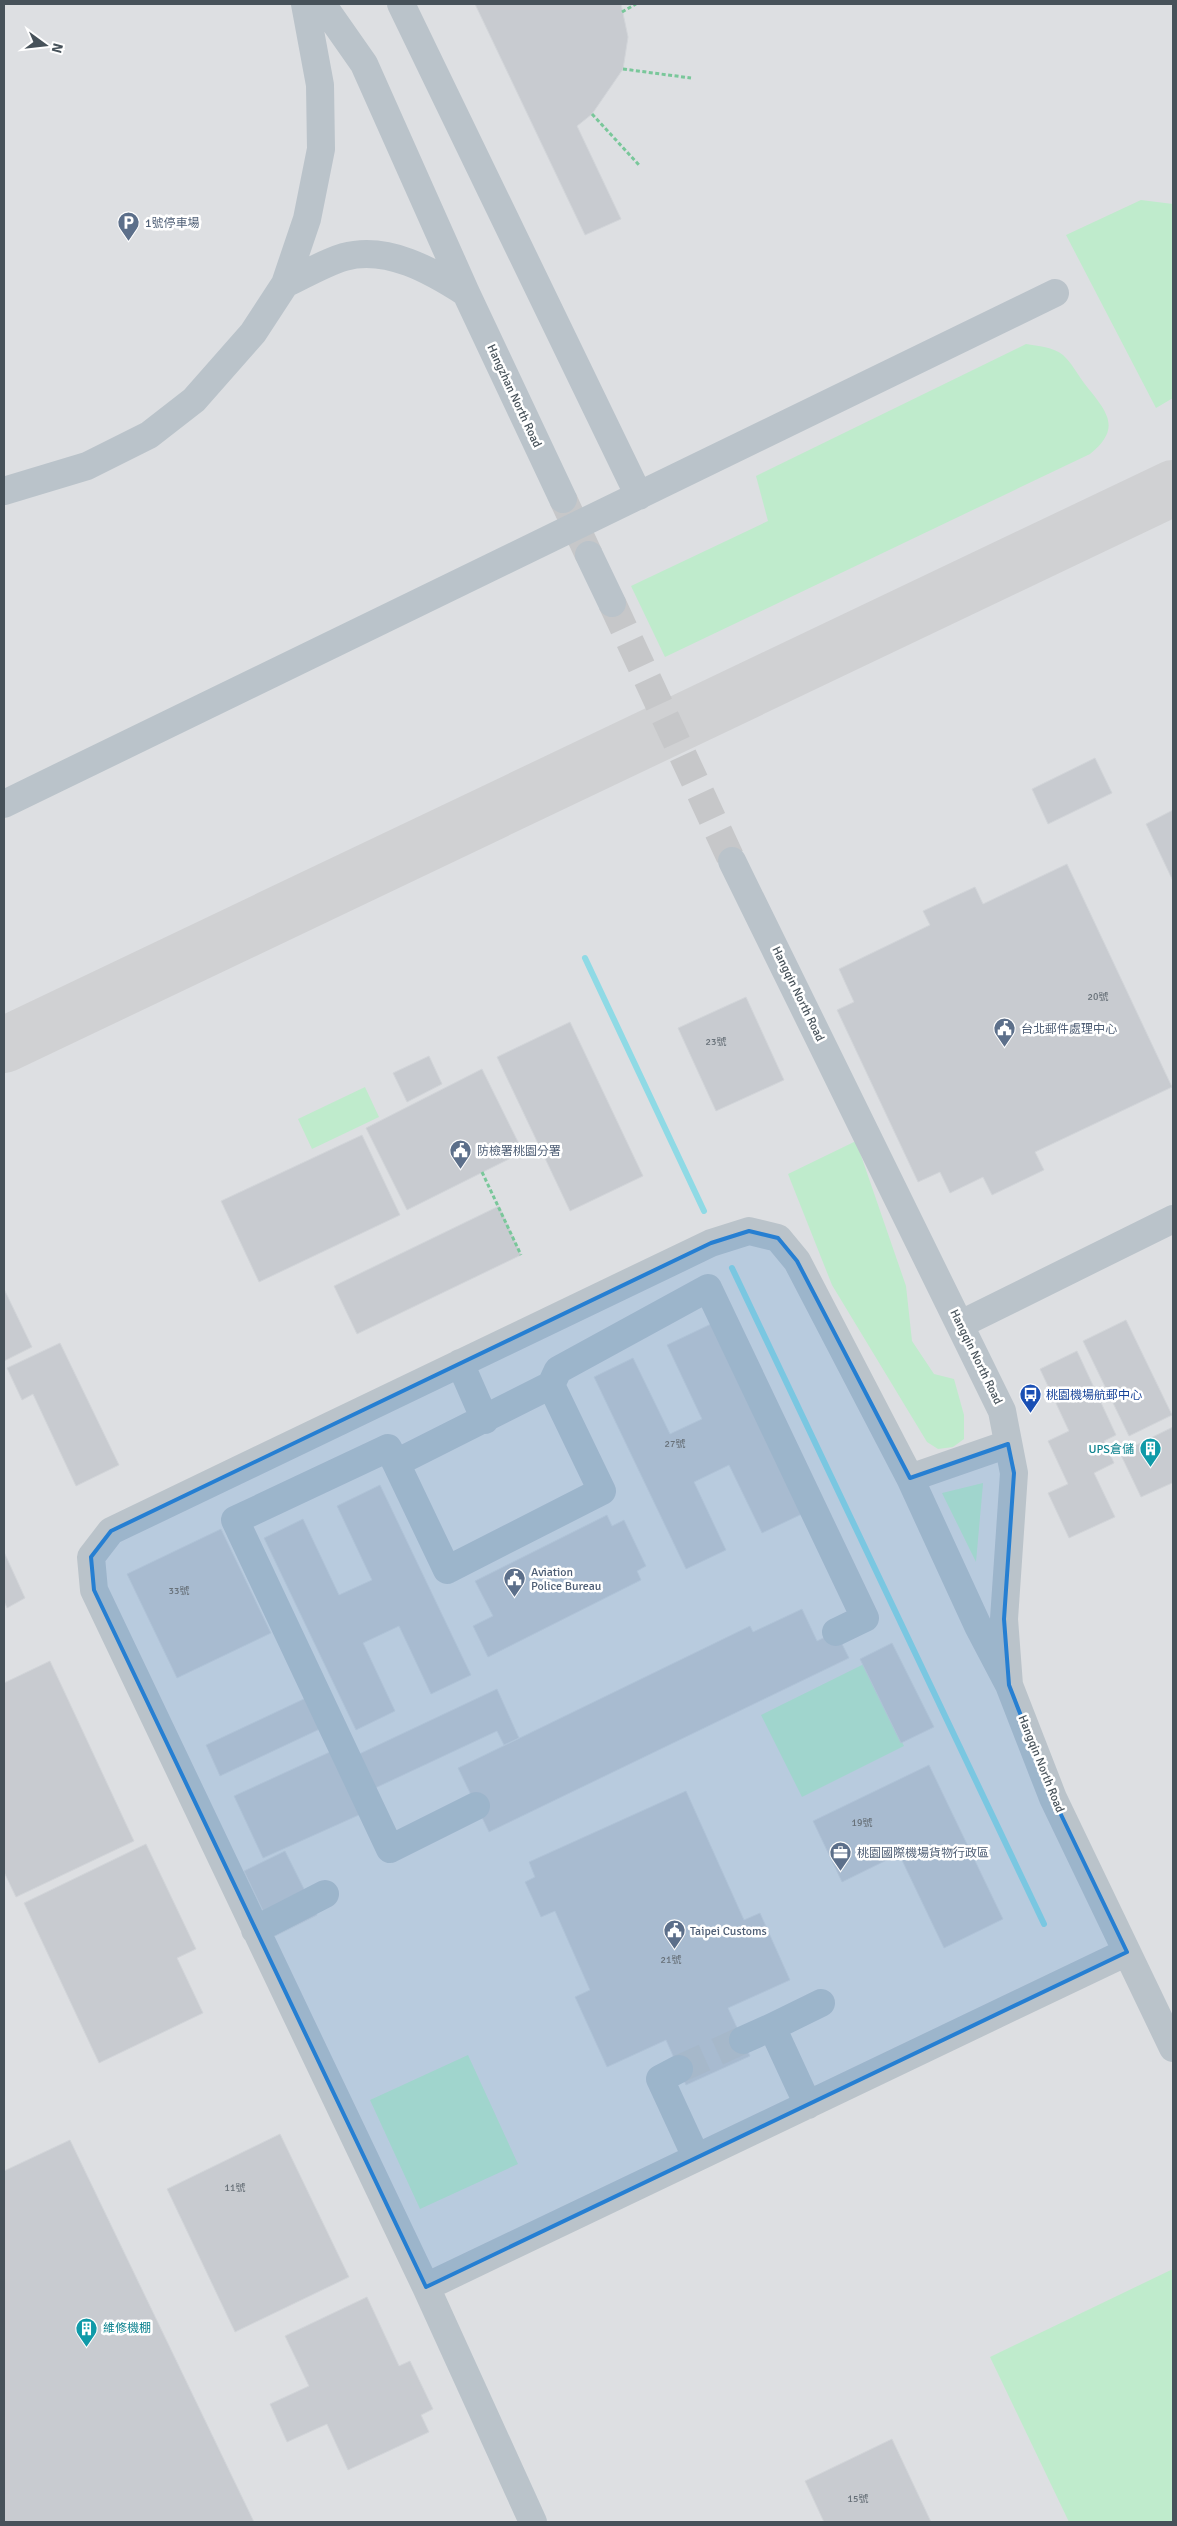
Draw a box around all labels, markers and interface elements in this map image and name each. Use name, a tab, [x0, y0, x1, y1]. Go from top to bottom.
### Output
north arrow	[20, 20, 70, 70]
text: N	[48, 41, 67, 55]
parking icon: 1號停車場	[117, 211, 141, 242]
place label: 1號停車場	[145, 216, 199, 231]
street label: Hangzhan North Road	[483, 342, 545, 450]
street label: Hangqin North Road	[768, 944, 828, 1044]
house number: 20號	[1088, 991, 1108, 1003]
public building icon: 台北郵件處理中心	[993, 1017, 1017, 1048]
place label: 台北郵件處理中心	[1021, 1022, 1117, 1037]
house number: 23號	[706, 1036, 726, 1048]
public building icon: 防檢署桃園分署	[449, 1139, 473, 1170]
place label: 防檢署桃園分署	[477, 1144, 561, 1159]
street label: Hangqin North Road	[946, 1307, 1006, 1407]
bus stop icon: 桃園機場航郵中心	[1018, 1383, 1042, 1414]
place label: 桃園機場航郵中心	[1046, 1388, 1142, 1403]
building icon: UPS倉儲	[1138, 1437, 1162, 1468]
house number: 27號	[665, 1438, 685, 1450]
place label: UPS倉儲	[1088, 1442, 1134, 1457]
place label: Aviation Police Bureau	[531, 1565, 601, 1594]
public building icon: Aviation Police Bureau	[503, 1567, 527, 1598]
house number: 33號	[169, 1585, 189, 1597]
street label: Hangqin North Road	[1015, 1713, 1067, 1815]
house number: 19號	[852, 1817, 872, 1829]
office icon: 桃園國際機場貨物行政區	[829, 1841, 853, 1872]
place label: 桃園國際機場貨物行政區	[857, 1846, 989, 1861]
public building icon: Taipei Customs	[662, 1919, 686, 1950]
place label: Taipei Customs	[690, 1924, 767, 1939]
house number: 21號	[661, 1954, 681, 1966]
house number: 11號	[225, 2182, 245, 2194]
building icon: 維修機棚	[75, 2316, 99, 2347]
place label: 維修機棚	[103, 2321, 151, 2336]
house number: 15號	[848, 2493, 868, 2505]

